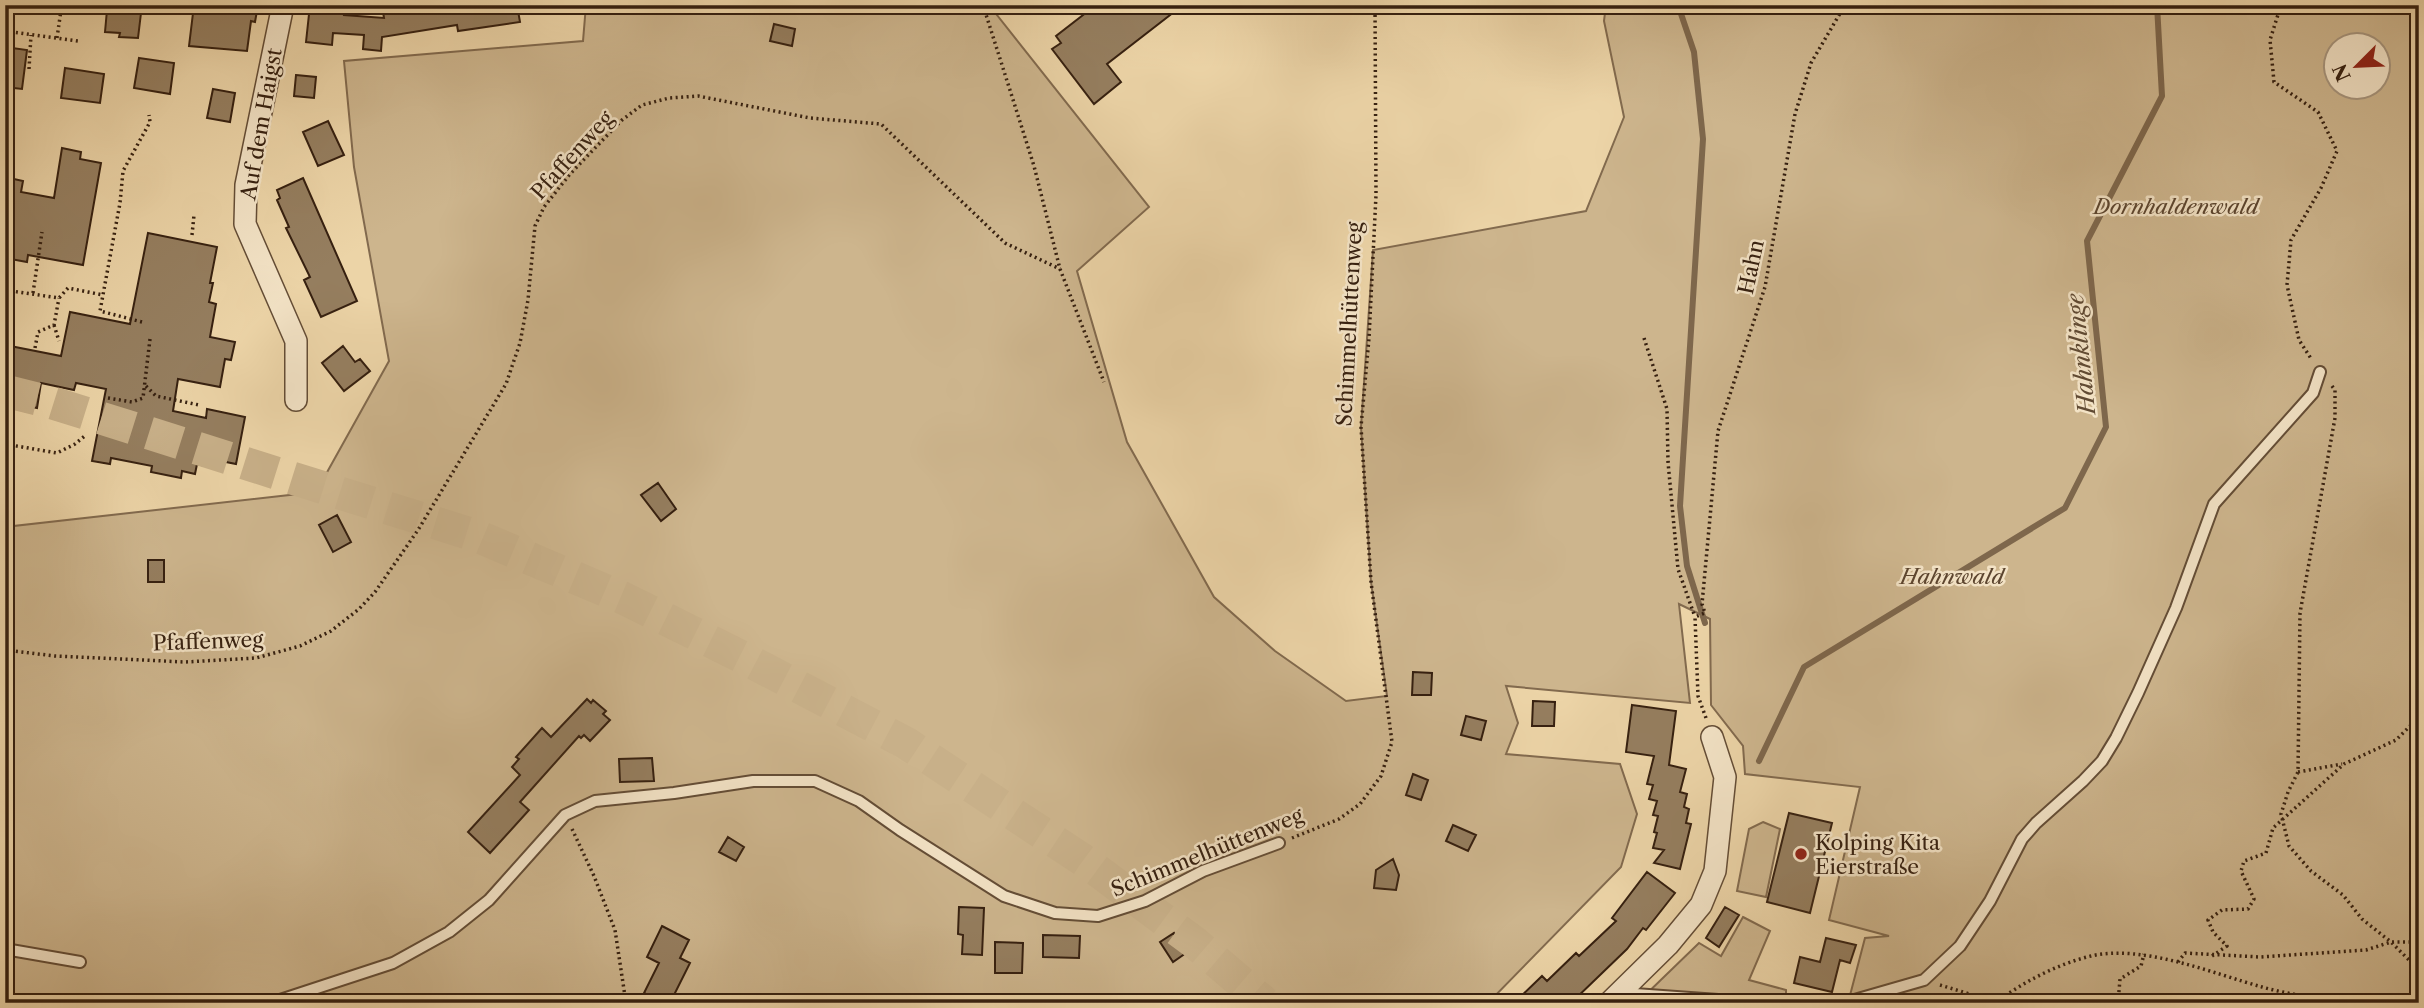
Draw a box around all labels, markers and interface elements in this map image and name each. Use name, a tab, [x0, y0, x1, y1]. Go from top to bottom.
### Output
north arrow	[2322, 32, 2392, 102]
street label: Auf dem Haigst	[235, 46, 287, 203]
text: N	[2328, 60, 2356, 85]
street label: Pfaffenweg	[526, 105, 619, 204]
park label: Dornhaldenwald	[2091, 194, 2261, 219]
street label: Schimmelhüttenweg	[1331, 220, 1367, 427]
street label: Hahn	[1733, 237, 1769, 297]
water label: Hahnklinge	[2061, 291, 2101, 418]
park label: Hahnwald	[1898, 564, 2007, 589]
street label: Pfaffenweg	[152, 627, 265, 655]
street label: Schimmelhüttenweg	[1107, 802, 1308, 902]
place label: Kolping Kita Eierstraße	[1815, 830, 1941, 879]
marker: Kolping Kita Eierstraße	[1793, 846, 1809, 862]

